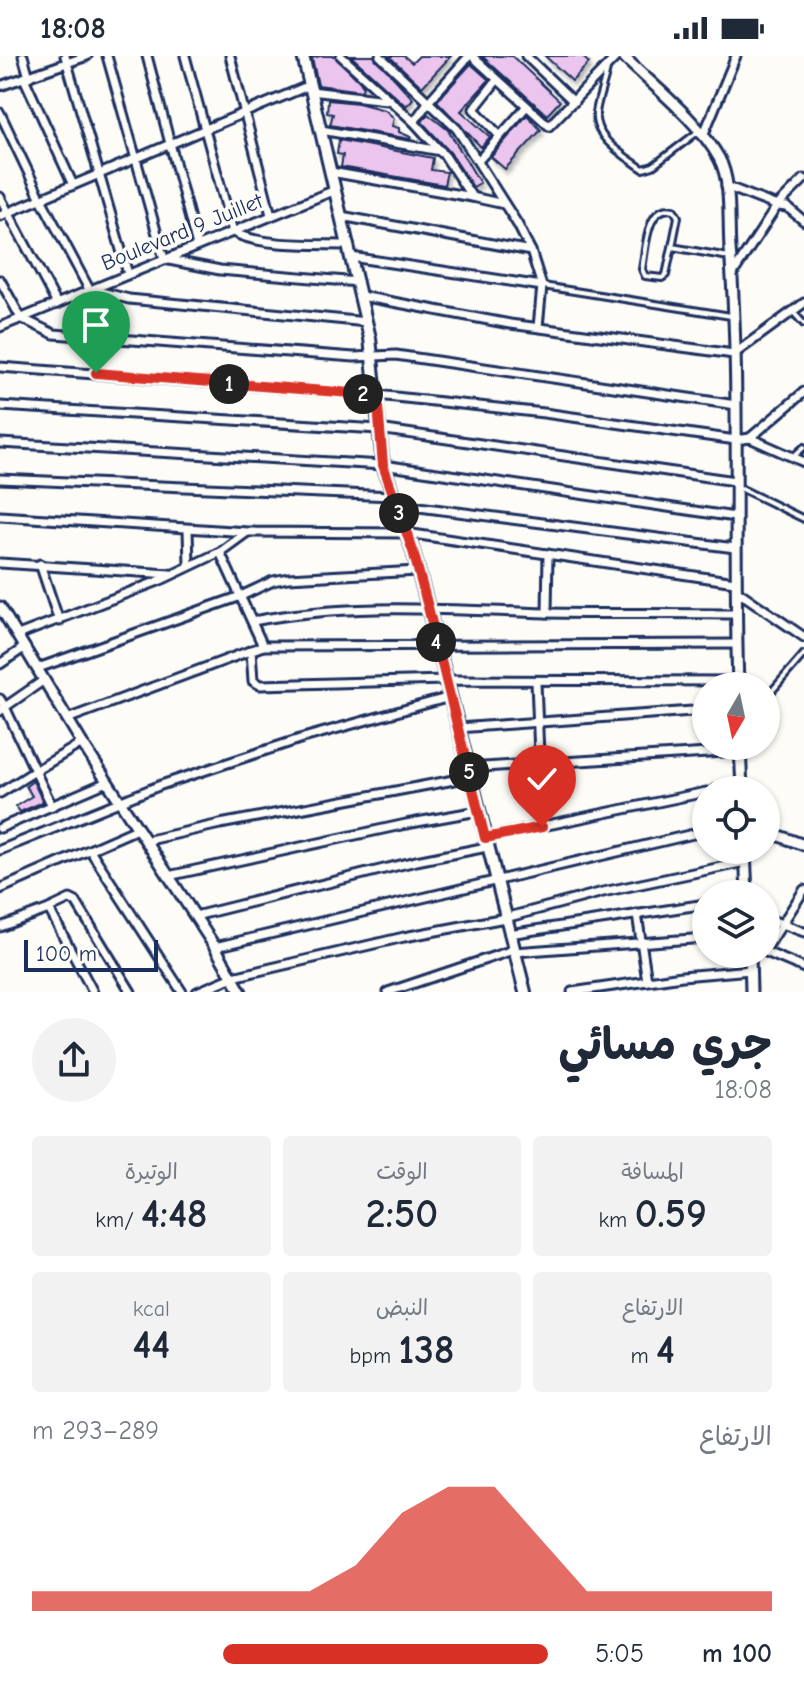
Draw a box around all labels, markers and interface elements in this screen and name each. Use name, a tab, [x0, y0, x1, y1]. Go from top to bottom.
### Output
text: 18:08	[40, 11, 106, 46]
street label: Boulevard 9 Juillet	[97, 188, 267, 276]
pin	[62, 291, 130, 373]
icon: arrive	[74, 303, 118, 347]
pin: 1	[209, 364, 249, 404]
text: 1	[225, 371, 233, 397]
pin: 2	[343, 374, 383, 414]
text: 2	[358, 381, 368, 407]
pin: 3	[379, 493, 419, 533]
text: 3	[394, 500, 404, 526]
pin: 4	[416, 622, 456, 662]
text: 4	[431, 629, 441, 655]
north arrow	[692, 672, 780, 760]
map controls	[692, 672, 780, 968]
pin	[508, 745, 576, 827]
pin: 5	[449, 752, 489, 792]
icon: check	[520, 757, 564, 801]
text: 5	[463, 759, 475, 785]
button: locate	[692, 776, 780, 864]
button: layers	[692, 880, 780, 968]
scale bar	[24, 936, 158, 972]
text: 100 m	[36, 941, 97, 967]
button: share	[32, 1018, 116, 1102]
text: جري مسائي	[559, 1019, 772, 1070]
text: 18:08	[714, 1075, 772, 1105]
text: الوتيرة	[125, 1159, 178, 1185]
text: الوقت	[376, 1159, 428, 1185]
text: المسافة	[621, 1159, 684, 1185]
text: 4:48	[141, 1191, 207, 1237]
text: 2:50	[366, 1191, 438, 1237]
text: 0.59	[635, 1191, 707, 1237]
text: /km	[95, 1207, 141, 1233]
text: km	[598, 1207, 635, 1233]
text: النبض	[376, 1295, 428, 1321]
text: الارتفاع	[622, 1295, 684, 1321]
text: kcal	[133, 1296, 170, 1322]
text: 44	[133, 1322, 170, 1368]
text: 138	[399, 1327, 454, 1373]
text: 4	[656, 1327, 675, 1373]
text: bpm	[350, 1343, 399, 1369]
text: m	[631, 1343, 656, 1369]
text: 289–293 m	[32, 1416, 159, 1446]
text: الارتفاع	[699, 1422, 772, 1452]
text: 5:05	[595, 1639, 644, 1669]
text: 100 m	[702, 1639, 772, 1669]

